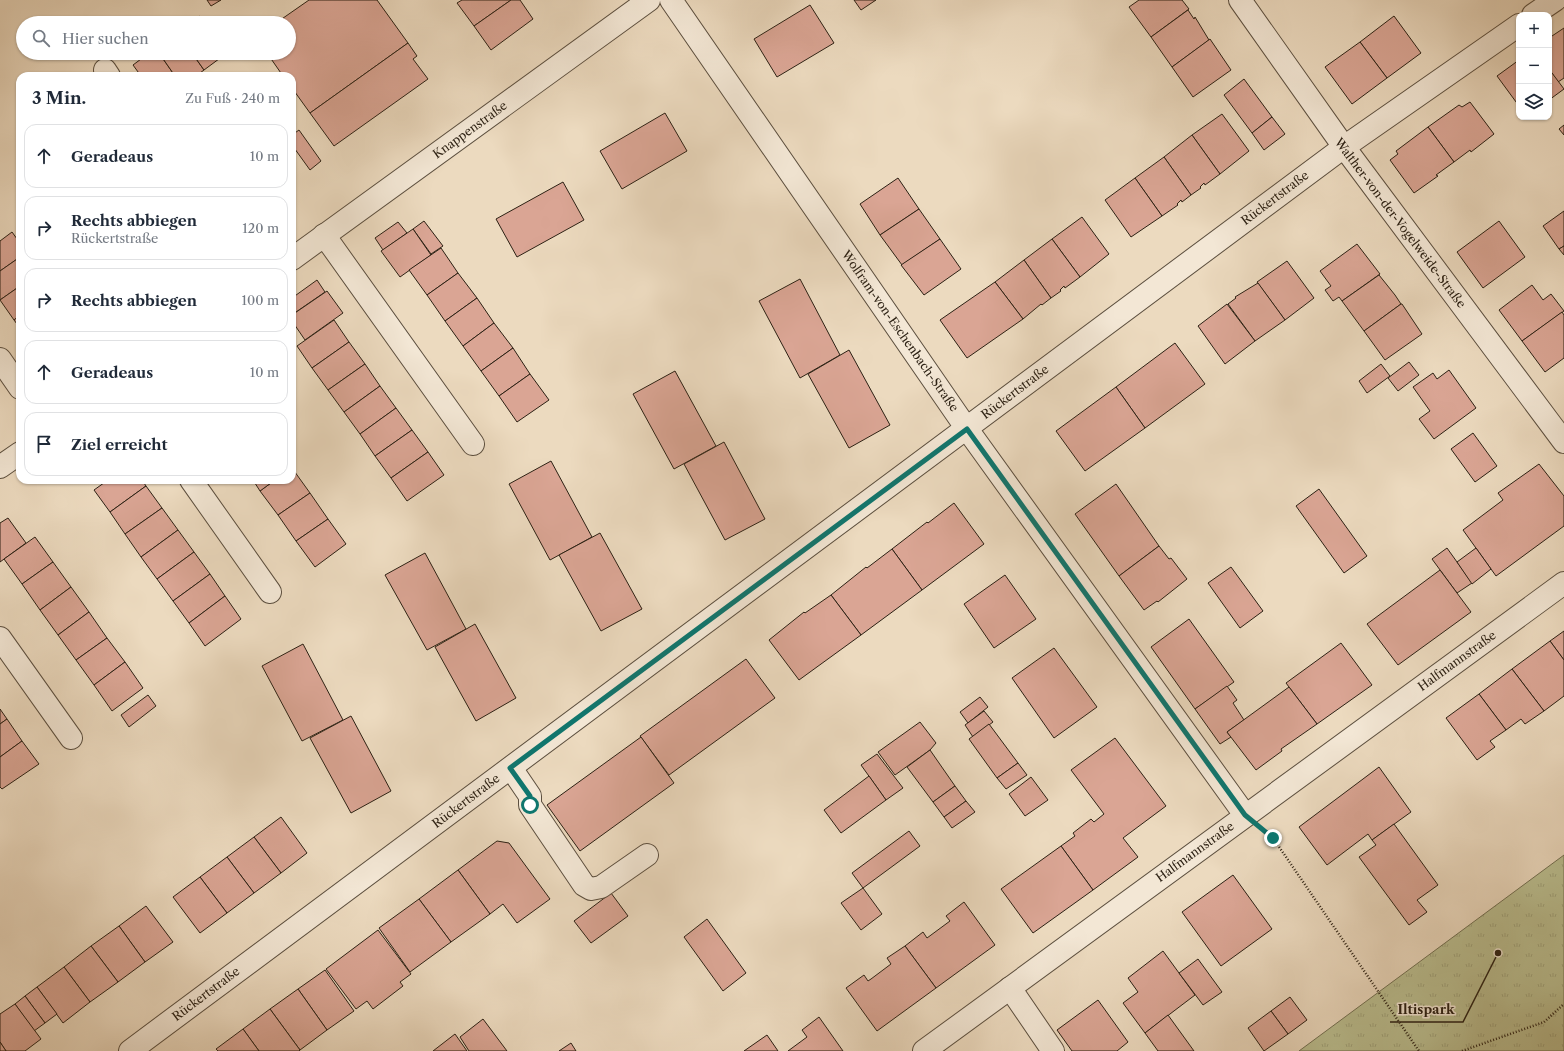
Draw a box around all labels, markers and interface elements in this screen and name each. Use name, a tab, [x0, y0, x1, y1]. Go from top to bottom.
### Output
map controls	[1516, 12, 1552, 120]
button: +	[1516, 12, 1552, 48]
search box	[16, 16, 296, 60]
icon: search	[30, 27, 52, 49]
text: Hier suchen	[62, 29, 149, 48]
button: −	[1516, 48, 1552, 84]
button: layers	[1516, 84, 1552, 120]
text: 3 Min.	[32, 88, 86, 108]
text: Zu Fuß · 240 m	[185, 90, 280, 106]
street label: Knappenstraße	[430, 98, 510, 162]
street label: Walther-von-der-Vogelweide-Straße	[1331, 134, 1469, 311]
icon: ahead	[33, 145, 55, 167]
text: Geradeaus	[71, 147, 153, 166]
text: 10 m	[250, 148, 279, 164]
street label: Rückertstraße	[1238, 167, 1312, 228]
text: Rechts abbiegen	[71, 211, 197, 230]
icon: right	[33, 217, 55, 239]
text: 120 m	[242, 220, 279, 236]
text: Rückertstraße	[71, 230, 158, 246]
street label: Wolfram-von-Eschenbach-Straße	[838, 246, 962, 415]
icon: right	[33, 289, 55, 311]
text: Rechts abbiegen	[71, 291, 197, 310]
text: 100 m	[241, 292, 279, 308]
icon: ahead	[33, 361, 55, 383]
street label: Rückertstraße	[978, 361, 1052, 422]
text: Geradeaus	[71, 363, 153, 382]
text: 10 m	[250, 364, 279, 380]
icon: arrive	[33, 433, 55, 455]
text: Ziel erreicht	[71, 435, 167, 454]
street label: Halfmannstraße	[1415, 627, 1499, 694]
street label: Rückertstraße	[429, 770, 503, 831]
route start	[521, 796, 539, 814]
street label: Halfmannstraße	[1153, 818, 1237, 885]
route end	[1264, 829, 1282, 847]
street label: Rückertstraße	[169, 963, 243, 1024]
callout: Iltispark	[1390, 997, 1463, 1022]
text: Iltispark	[1397, 1001, 1455, 1017]

